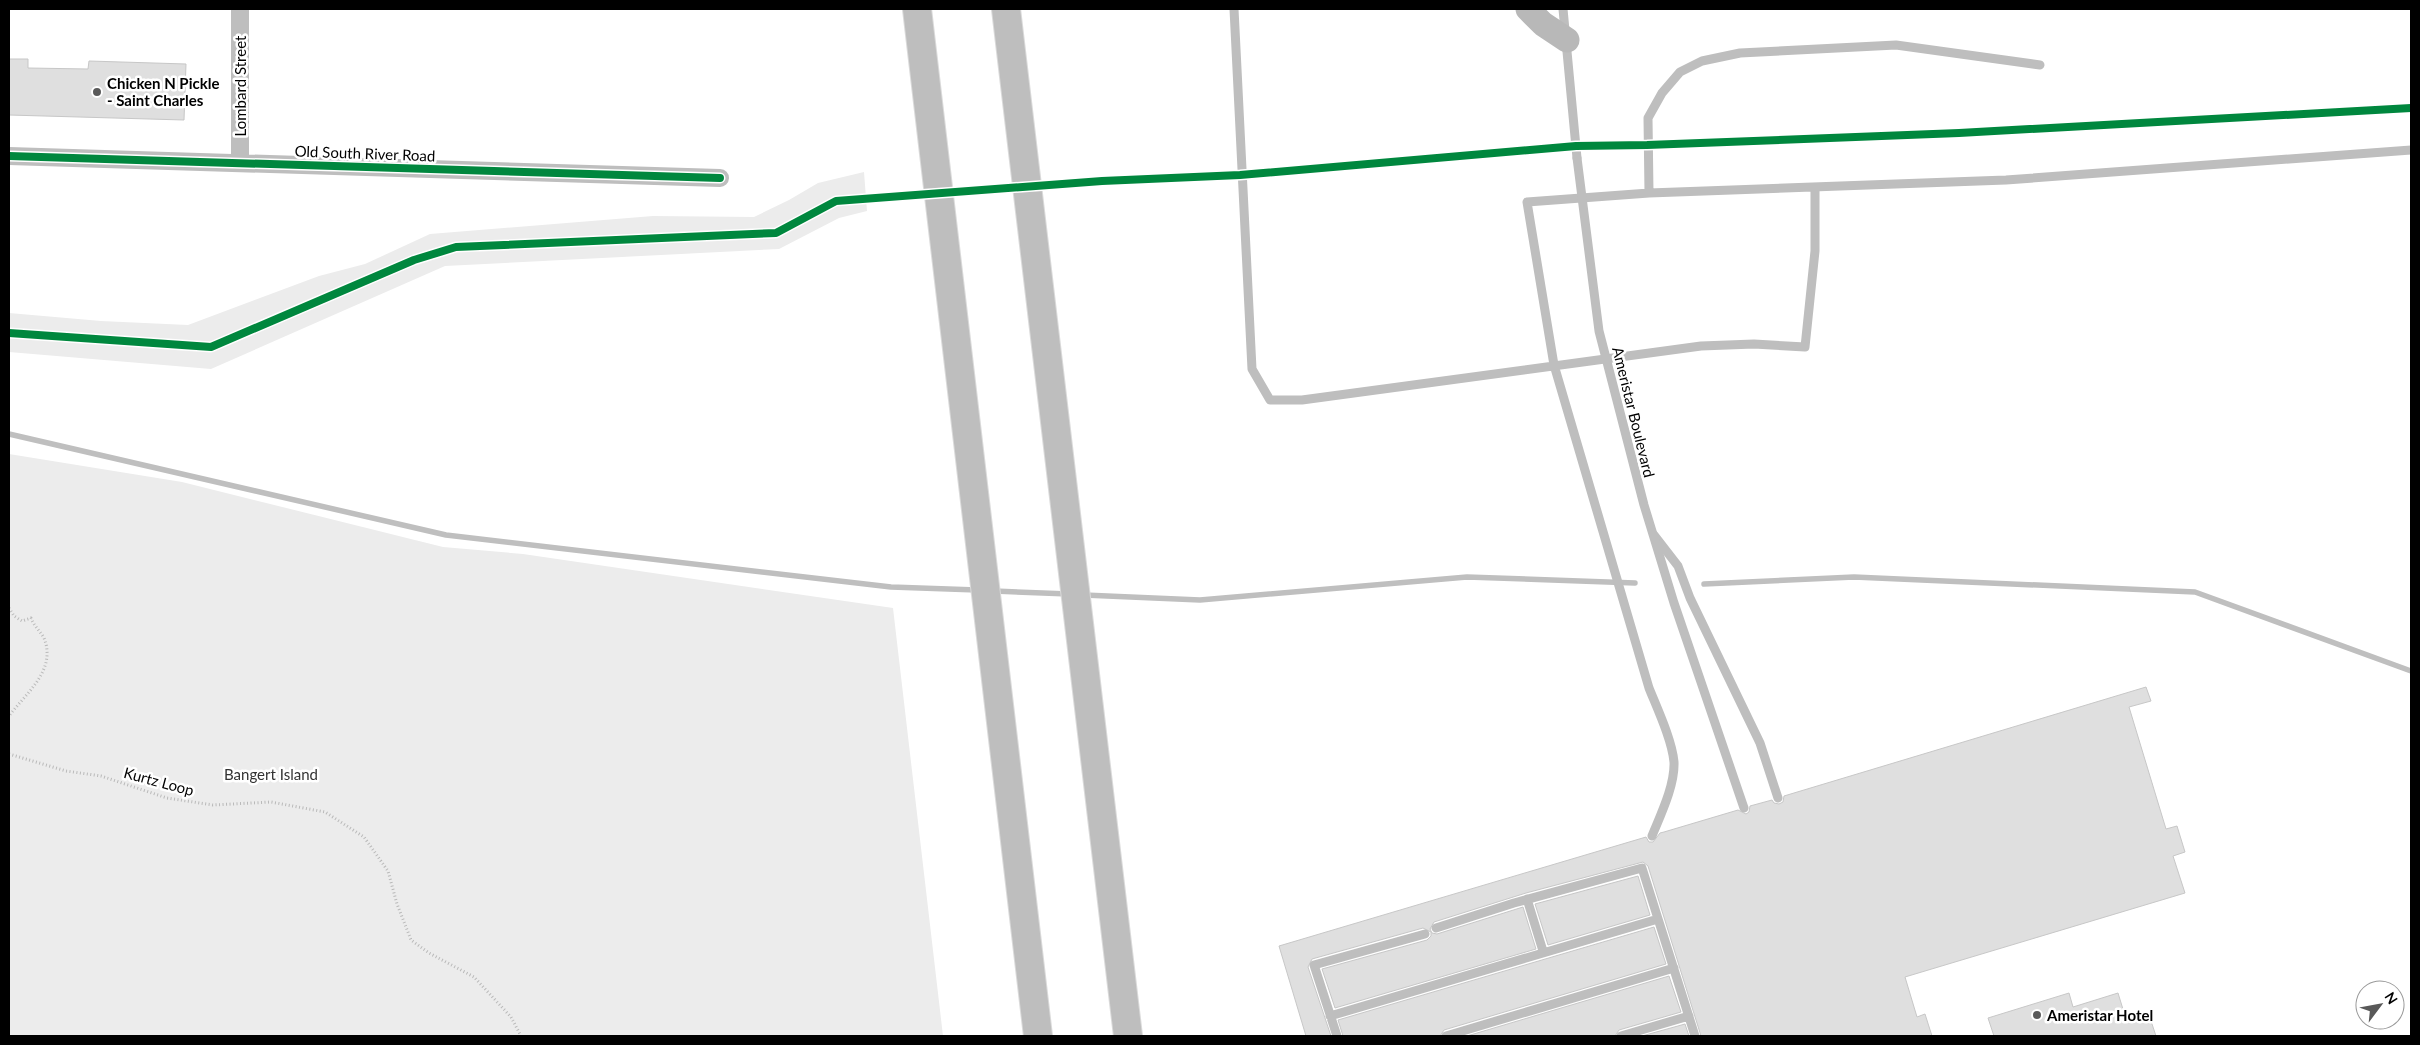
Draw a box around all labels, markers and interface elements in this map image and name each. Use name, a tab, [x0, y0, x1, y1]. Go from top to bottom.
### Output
street label: Lombard Street	[231, 35, 249, 136]
place label: Chicken N Pickle - Saint Charles	[107, 74, 219, 109]
marker: Chicken N Pickle - Saint Charles	[91, 86, 103, 98]
street label: Old South River Road	[294, 142, 436, 164]
street label: Ameristar Boulevard	[1609, 345, 1659, 479]
street label: Kurtz Loop	[122, 763, 196, 799]
park label: Bangert Island	[224, 765, 318, 783]
north arrow	[2355, 980, 2405, 1030]
text: N	[2381, 989, 2402, 1007]
place label: Ameristar Hotel	[2046, 1006, 2153, 1024]
marker: Ameristar Hotel	[2031, 1009, 2043, 1021]

